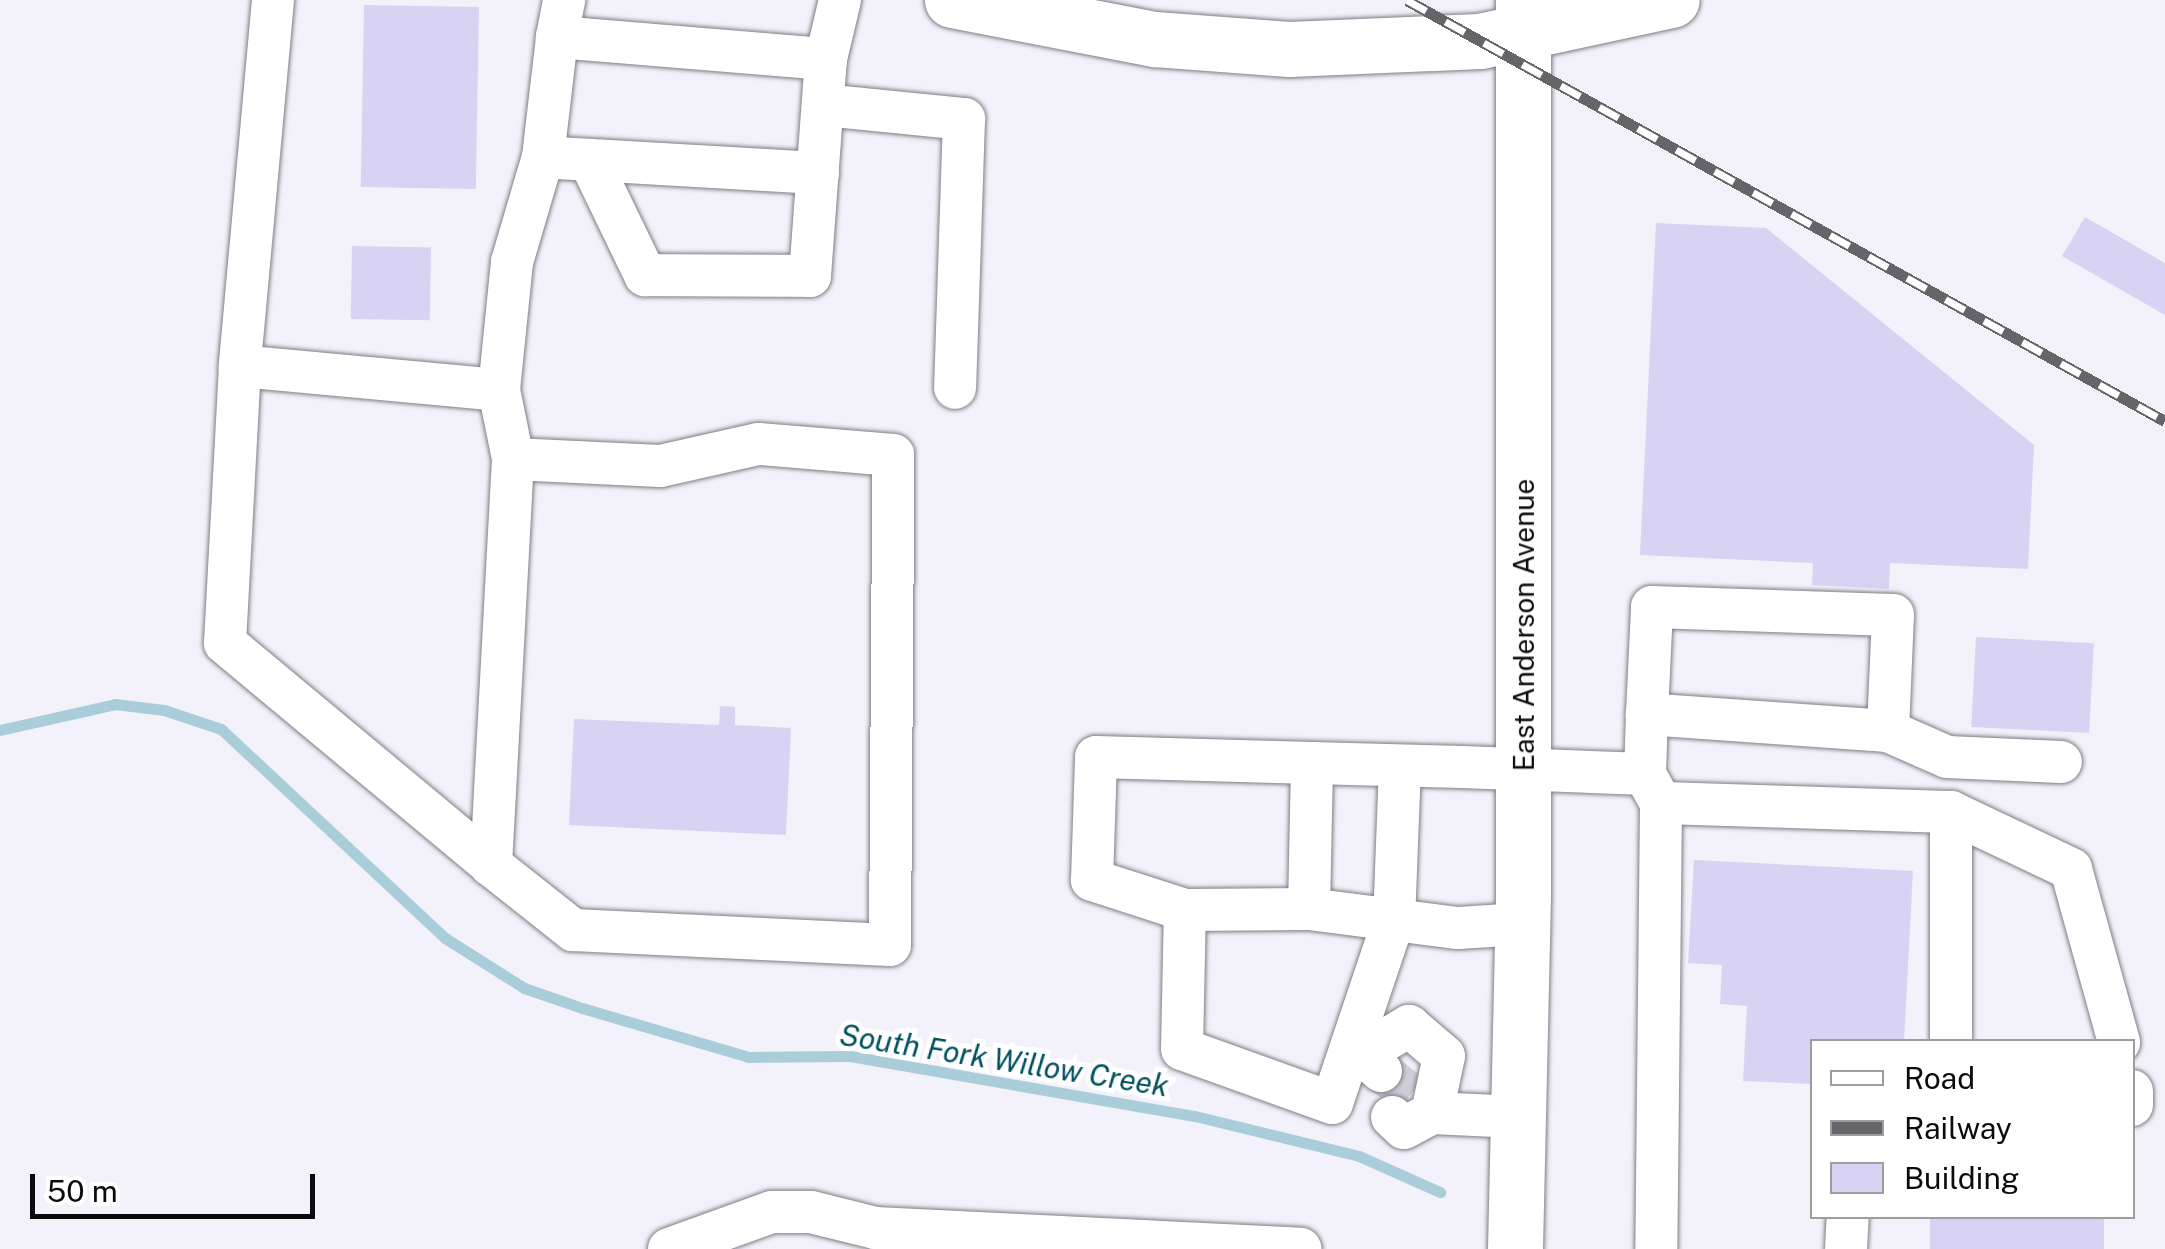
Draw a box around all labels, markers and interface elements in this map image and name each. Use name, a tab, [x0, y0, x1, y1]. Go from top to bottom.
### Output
street label: East Anderson Avenue	[1507, 479, 1541, 771]
water label: South Fork Willow Creek	[837, 1016, 1171, 1104]
legend	[1810, 1039, 2135, 1219]
text: Road	[1904, 1060, 1975, 1096]
text: Railway	[1904, 1110, 2012, 1146]
scale bar	[35, 1154, 320, 1216]
text: Building	[1904, 1160, 2019, 1196]
text: 50 m	[47, 1173, 118, 1209]

